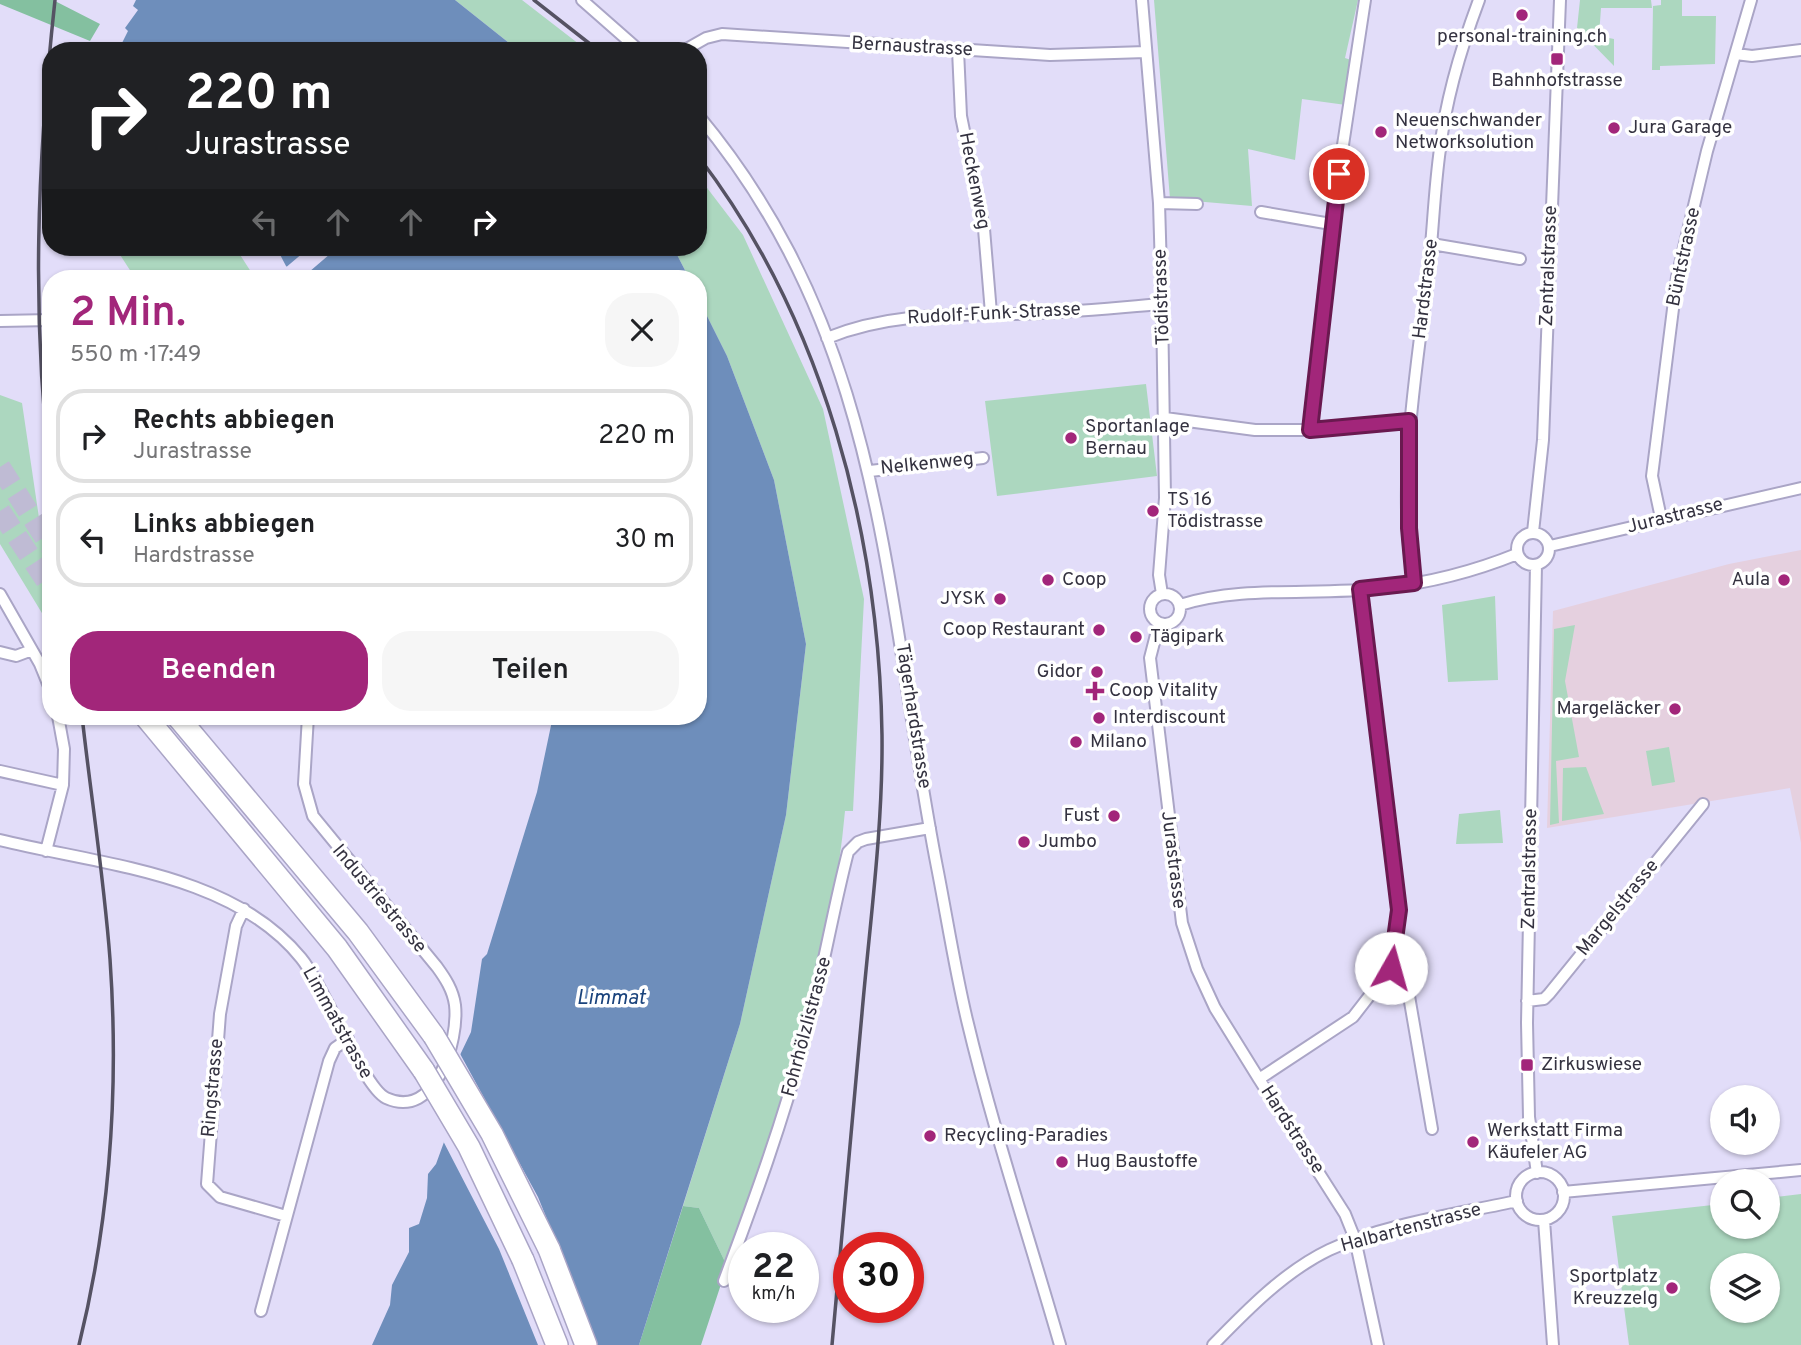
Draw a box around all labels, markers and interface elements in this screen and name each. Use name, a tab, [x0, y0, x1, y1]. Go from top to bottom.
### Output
marker: personal-training.ch	[1514, 7, 1530, 23]
place label: personal-training.ch	[1437, 25, 1607, 49]
street label: Bernaustrasse	[851, 32, 973, 62]
marker: Bahnhofstrasse	[1549, 51, 1565, 67]
text: 220 m	[185, 65, 332, 127]
place label: Bahnhofstrasse	[1491, 69, 1623, 93]
icon: right	[70, 70, 161, 161]
place label: Neuenschwander Networksolution	[1395, 109, 1543, 155]
place label: Jura Garage	[1628, 116, 1732, 140]
marker: Jura Garage	[1606, 120, 1622, 136]
marker: Neuenschwander Networksolution	[1373, 124, 1389, 140]
text: Jurastrasse	[185, 126, 350, 166]
street label: Heckenweg	[953, 130, 995, 232]
pin	[1309, 144, 1369, 204]
icon: arrive	[1320, 155, 1358, 193]
icon: left	[246, 203, 284, 241]
icon: ahead	[319, 203, 357, 241]
icon: ahead	[392, 203, 430, 241]
icon: right	[465, 203, 503, 241]
street label: Zentralstrasse	[1535, 205, 1563, 327]
street label: Büntstrasse	[1662, 205, 1706, 309]
street label: Hardstrasse	[1408, 238, 1444, 340]
street label: Tödistrasse	[1148, 248, 1176, 346]
text: 2 Min.	[70, 288, 186, 341]
button: close	[605, 293, 679, 367]
street label: Rudolf-Funk-Strasse	[907, 297, 1081, 331]
text: 550 m · 17:49	[70, 341, 201, 370]
text: Rechts abbiegen	[133, 405, 335, 438]
place label: Sportanlage Bernau	[1085, 415, 1190, 461]
icon: right	[74, 417, 112, 455]
text: 220 m	[598, 420, 675, 453]
marker: Sportanlage Bernau	[1063, 430, 1079, 446]
text: Jurastrasse	[133, 438, 252, 467]
street label: Nelkenweg	[879, 447, 975, 481]
place label: TS 16 Tödistrasse	[1167, 488, 1263, 534]
street label: Jurastrasse	[1624, 492, 1726, 540]
marker: TS 16 Tödistrasse	[1145, 503, 1161, 519]
text: Links abbiegen	[133, 509, 315, 542]
icon: left	[74, 521, 112, 559]
text: 30 m	[615, 524, 675, 557]
text: Hardstrasse	[133, 542, 255, 571]
place label: Coop	[1062, 568, 1107, 592]
place label: Aula	[1732, 568, 1770, 592]
marker: Coop	[1040, 572, 1056, 588]
marker: Aula	[1776, 572, 1792, 588]
place label: JYSK	[940, 587, 986, 611]
marker: JYSK	[992, 591, 1008, 607]
place label: Coop Restaurant	[942, 618, 1085, 642]
marker: Coop Restaurant	[1091, 622, 1107, 638]
place label: Tägipark	[1150, 625, 1224, 649]
marker: Tägipark	[1128, 629, 1144, 645]
button: Beenden	[70, 631, 368, 711]
button: Teilen	[382, 631, 679, 711]
street label: Tägerhardstrasse	[890, 641, 936, 791]
place label: Gidor	[1037, 660, 1084, 684]
marker: Gidor	[1089, 664, 1105, 680]
place label: Coop Vitality	[1109, 679, 1218, 703]
marker: Coop Vitality	[1087, 683, 1103, 699]
place label: Margeläcker	[1557, 697, 1662, 721]
marker: Margeläcker	[1667, 701, 1683, 717]
place label: Interdiscount	[1113, 706, 1226, 730]
marker: Interdiscount	[1091, 710, 1107, 726]
place label: Milano	[1090, 730, 1147, 754]
marker: Milano	[1068, 734, 1084, 750]
place label: Fust	[1063, 804, 1100, 828]
marker: Fust	[1106, 808, 1122, 824]
street label: Zentralstrasse	[1517, 808, 1543, 930]
street label: Jurastrasse	[1155, 810, 1191, 910]
place label: Jumbo	[1038, 830, 1097, 854]
marker: Jumbo	[1016, 834, 1032, 850]
street label: Industriestrasse	[326, 840, 432, 958]
street label: Margelstrasse	[1572, 855, 1664, 961]
position arrow	[1354, 931, 1428, 1005]
street label: Fohrhölzlistrasse	[777, 954, 837, 1100]
street label: Limmatstrasse	[296, 963, 378, 1083]
water label: Limmat	[577, 985, 647, 1012]
street label: Ringstrasse	[197, 1038, 229, 1138]
place label: Zirkuswiese	[1541, 1053, 1642, 1077]
marker: Zirkuswiese	[1519, 1057, 1535, 1073]
street label: Hardstrasse	[1255, 1081, 1329, 1179]
map controls	[1710, 1085, 1780, 1323]
button: sound	[1710, 1085, 1780, 1155]
place label: Werkstatt Firma Käufeler AG	[1487, 1119, 1623, 1165]
place label: Recycling-Paradies	[944, 1124, 1108, 1148]
marker: Recycling-Paradies	[922, 1128, 938, 1144]
marker: Werkstatt Firma Käufeler AG	[1465, 1134, 1481, 1150]
place label: Hug Baustoffe	[1076, 1150, 1198, 1174]
marker: Hug Baustoffe	[1054, 1154, 1070, 1170]
button: search	[1710, 1169, 1780, 1239]
street label: Halbartenstrasse	[1338, 1198, 1484, 1258]
speed limit sign: 30	[833, 1232, 924, 1323]
text: 22	[752, 1246, 795, 1290]
button: layers	[1710, 1253, 1780, 1323]
place label: Sportplatz Kreuzzelg	[1569, 1265, 1658, 1311]
marker: Sportplatz Kreuzzelg	[1664, 1280, 1680, 1296]
text: km/h	[752, 1283, 795, 1306]

